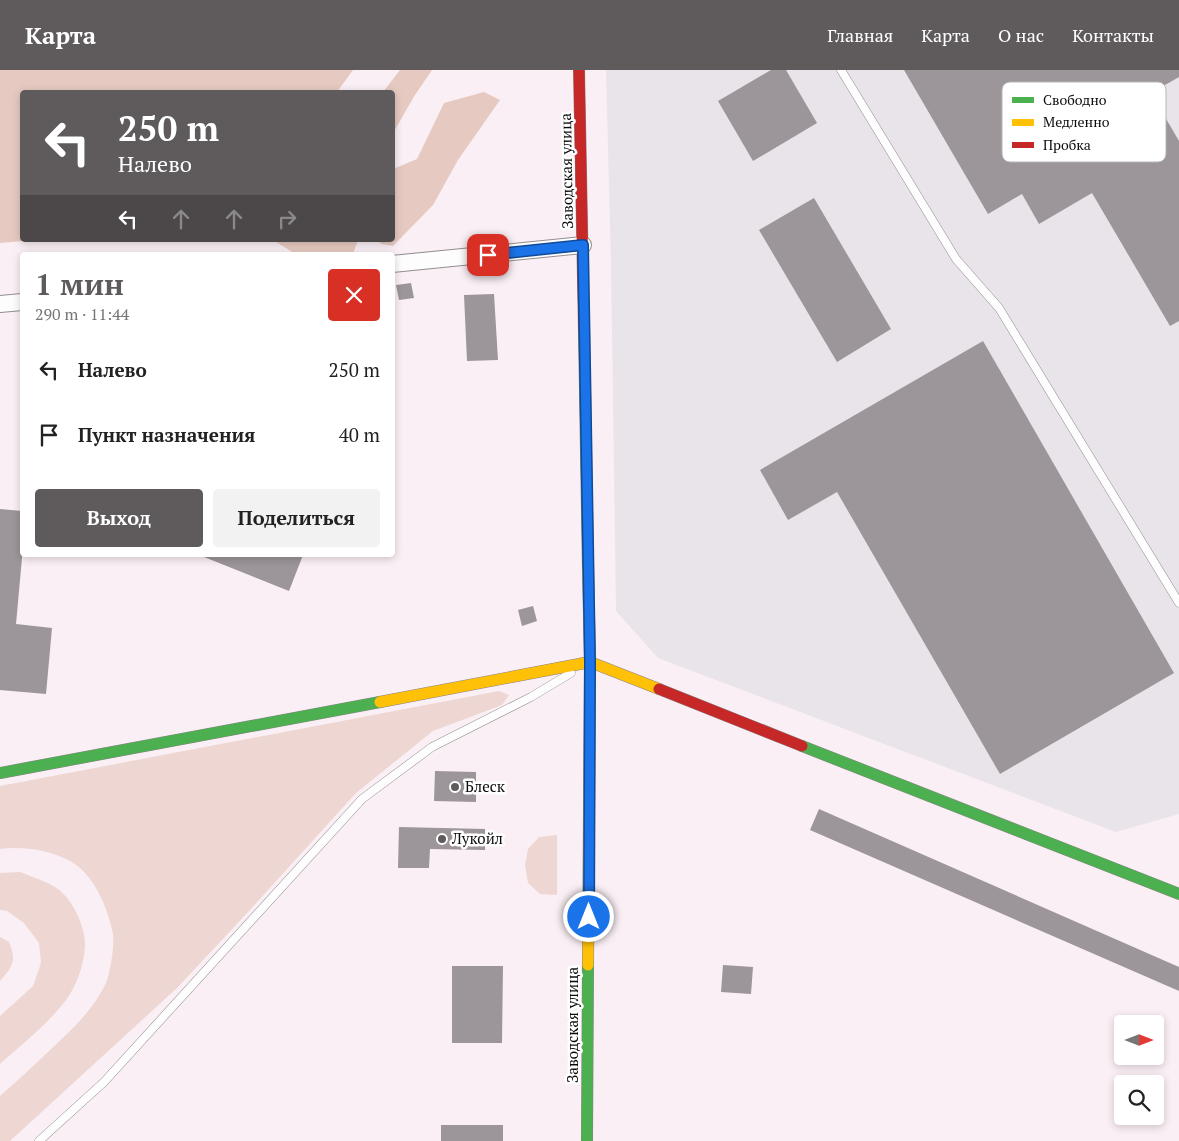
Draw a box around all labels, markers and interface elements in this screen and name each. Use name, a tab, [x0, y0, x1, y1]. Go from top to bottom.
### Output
text: Карта	[25, 19, 96, 51]
text: Главная	[827, 23, 893, 47]
text: Карта	[921, 23, 970, 47]
text: О нас	[998, 23, 1044, 47]
text: Контакты	[1072, 23, 1154, 47]
legend	[1002, 82, 1166, 162]
text: Свободно	[1043, 90, 1107, 109]
text: 250 m	[118, 105, 219, 151]
icon: left	[35, 110, 100, 175]
street label: Заводская улица	[555, 112, 577, 229]
text: Медленно	[1043, 112, 1110, 131]
text: Пробка	[1043, 135, 1091, 154]
text: Налево	[118, 149, 192, 178]
icon: left	[114, 205, 142, 233]
icon: ahead	[167, 205, 195, 233]
icon: ahead	[220, 205, 248, 233]
icon: right	[273, 205, 301, 233]
pin	[467, 234, 509, 276]
icon: arrive	[474, 241, 502, 269]
text: 1 мин	[35, 264, 124, 304]
button: close	[328, 269, 380, 321]
text: 290 m · 11:44	[35, 303, 129, 325]
icon: left	[35, 356, 63, 384]
text: Налево	[78, 357, 147, 382]
text: 250 m	[329, 357, 380, 382]
icon: arrive	[35, 421, 63, 449]
text: Пункт назначения	[78, 422, 255, 447]
text: 40 m	[339, 422, 380, 447]
button: Выход	[35, 489, 203, 547]
button: Поделиться	[213, 489, 380, 547]
place label: Блеск	[465, 776, 506, 796]
marker: Блеск	[449, 781, 461, 793]
place label: Лукойл	[451, 828, 503, 848]
marker: Лукойл	[436, 833, 448, 845]
position arrow	[562, 890, 614, 942]
street label: Заводская улица	[562, 967, 582, 1083]
north arrow	[1114, 1015, 1164, 1065]
map controls	[1114, 1015, 1164, 1125]
button: search	[1114, 1075, 1164, 1125]

